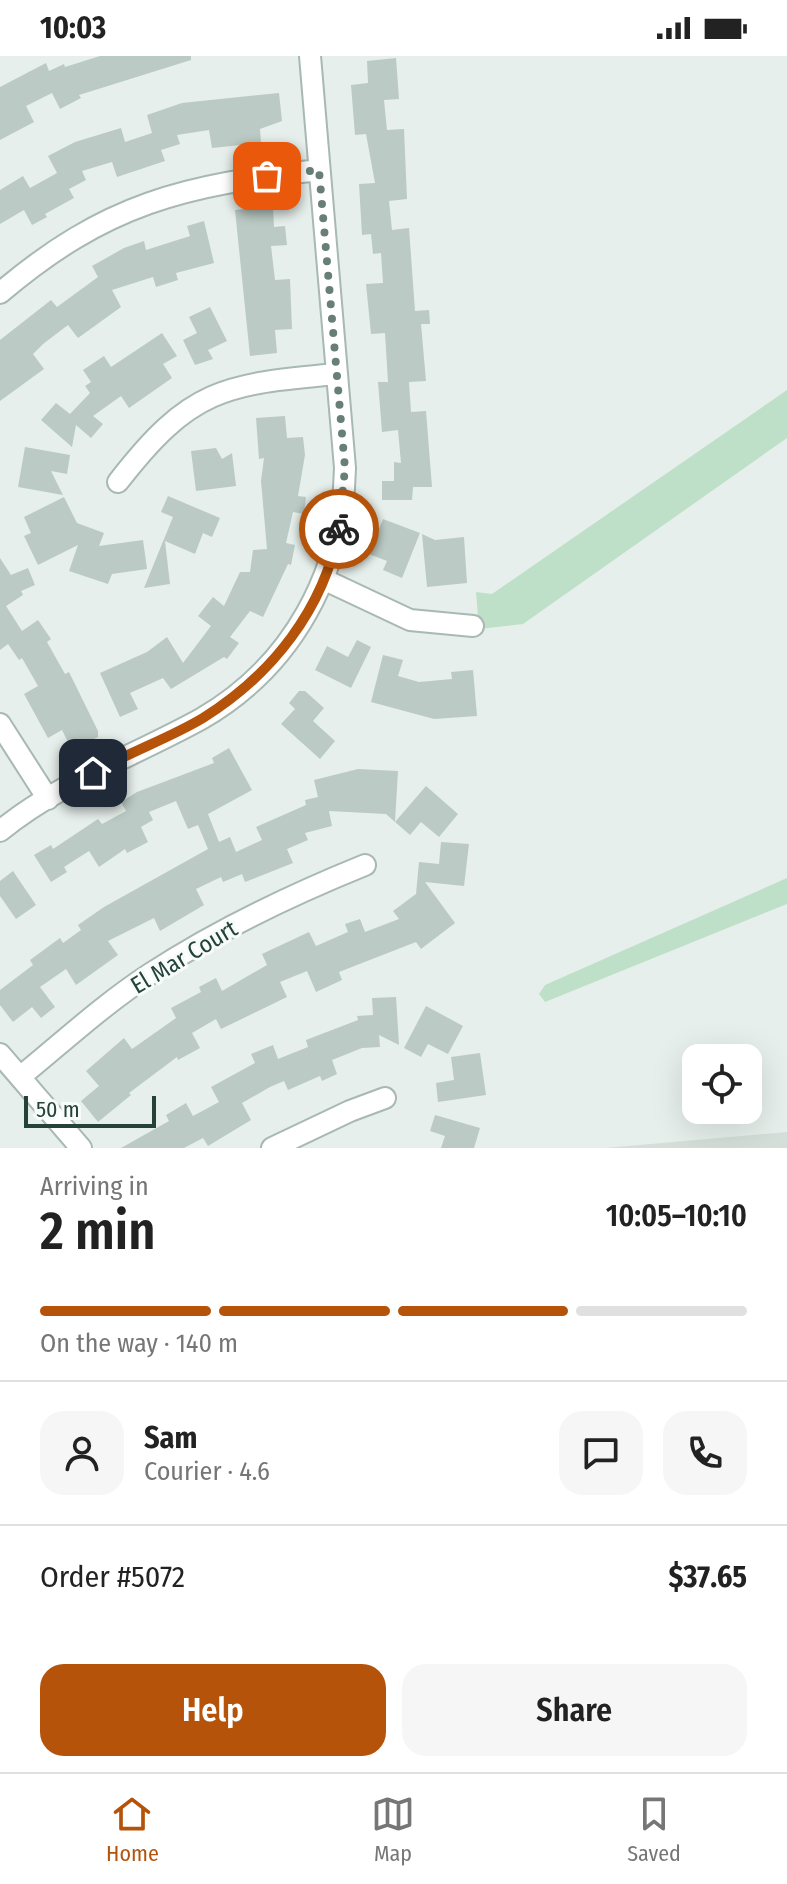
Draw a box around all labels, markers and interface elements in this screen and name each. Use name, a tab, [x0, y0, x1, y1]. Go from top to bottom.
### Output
text: 10:03	[40, 10, 106, 46]
pin	[233, 142, 301, 210]
icon: bag	[245, 154, 289, 198]
courier	[299, 489, 379, 569]
icon: bike	[317, 507, 361, 551]
pin	[59, 739, 127, 807]
icon: home	[71, 751, 115, 795]
street label: El Mar Court	[126, 914, 242, 1000]
map controls	[682, 1044, 762, 1124]
button: locate	[682, 1044, 762, 1124]
scale bar	[24, 1092, 156, 1128]
text: 50 m	[36, 1096, 80, 1123]
text: Arriving in	[40, 1171, 149, 1202]
text: 10:05–10:10	[606, 1198, 747, 1234]
text: 2 min	[40, 1200, 156, 1263]
text: On the way · 140 m	[40, 1328, 238, 1359]
button: person	[40, 1411, 124, 1495]
button: chat	[559, 1411, 643, 1495]
button: phone	[663, 1411, 747, 1495]
text: Sam	[144, 1420, 197, 1456]
text: Courier · 4.6	[144, 1456, 270, 1487]
text: Order #5072	[40, 1559, 185, 1595]
text: $37.65	[668, 1559, 747, 1595]
button: Help	[40, 1664, 386, 1756]
button: Share	[402, 1664, 747, 1756]
tab: Home	[106, 1792, 159, 1867]
tab: Map	[371, 1792, 415, 1867]
tab: Saved	[627, 1792, 681, 1867]

